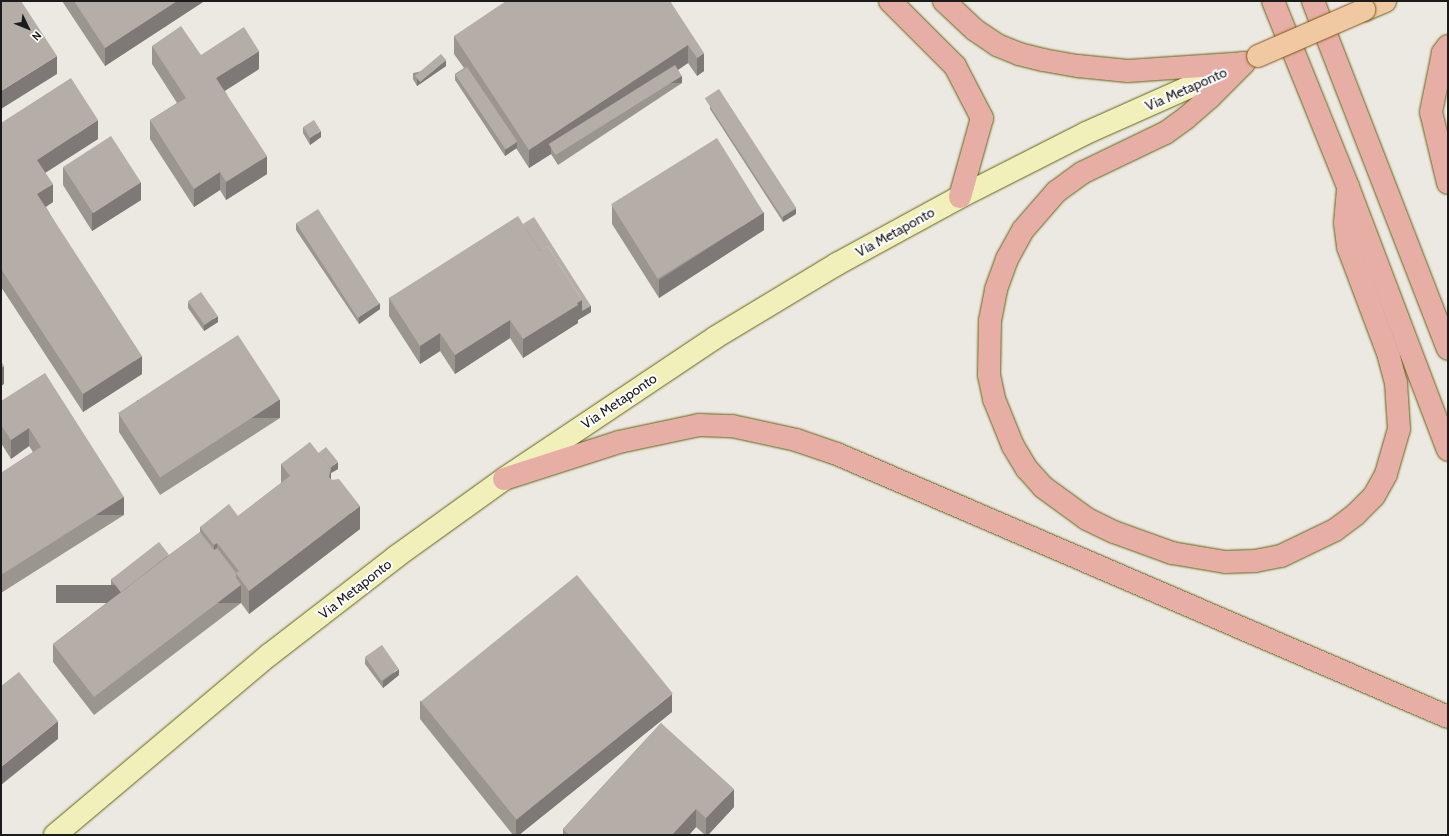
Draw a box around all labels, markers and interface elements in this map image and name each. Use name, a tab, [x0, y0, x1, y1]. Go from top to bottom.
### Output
north arrow	[8, 8, 48, 48]
text: N	[29, 29, 45, 44]
street label: Via Metaponto	[1143, 64, 1229, 114]
street label: Via Metaponto	[853, 203, 937, 261]
street label: Via Metaponto	[578, 370, 660, 432]
street label: Via Metaponto	[315, 555, 395, 623]

